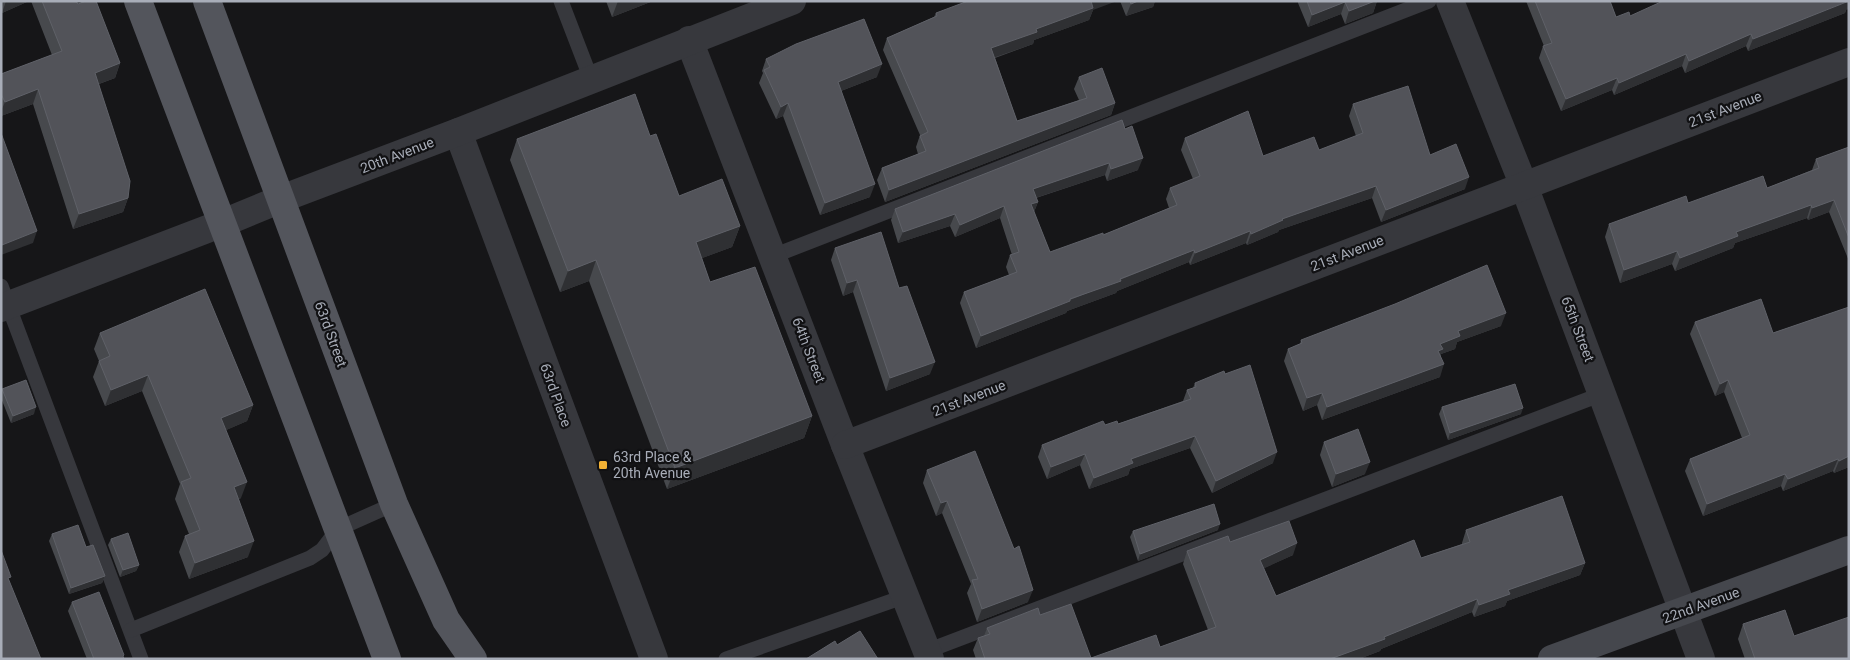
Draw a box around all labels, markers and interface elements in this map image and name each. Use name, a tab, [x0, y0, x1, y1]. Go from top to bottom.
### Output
street label: 21st Avenue	[1686, 88, 1764, 130]
street label: 20th Avenue	[358, 134, 436, 176]
street label: 21st Avenue	[1308, 232, 1386, 274]
street label: 65th Street	[1558, 294, 1598, 364]
street label: 63rd Street	[312, 299, 350, 369]
street label: 64th Street	[789, 315, 829, 385]
street label: 63rd Place	[537, 361, 575, 429]
street label: 21st Avenue	[930, 377, 1008, 419]
place label: 63rd Place & 20th Avenue	[613, 449, 692, 481]
marker: 63rd Place & 20th Avenue	[597, 459, 609, 471]
street label: 22nd Avenue	[1660, 584, 1742, 626]

